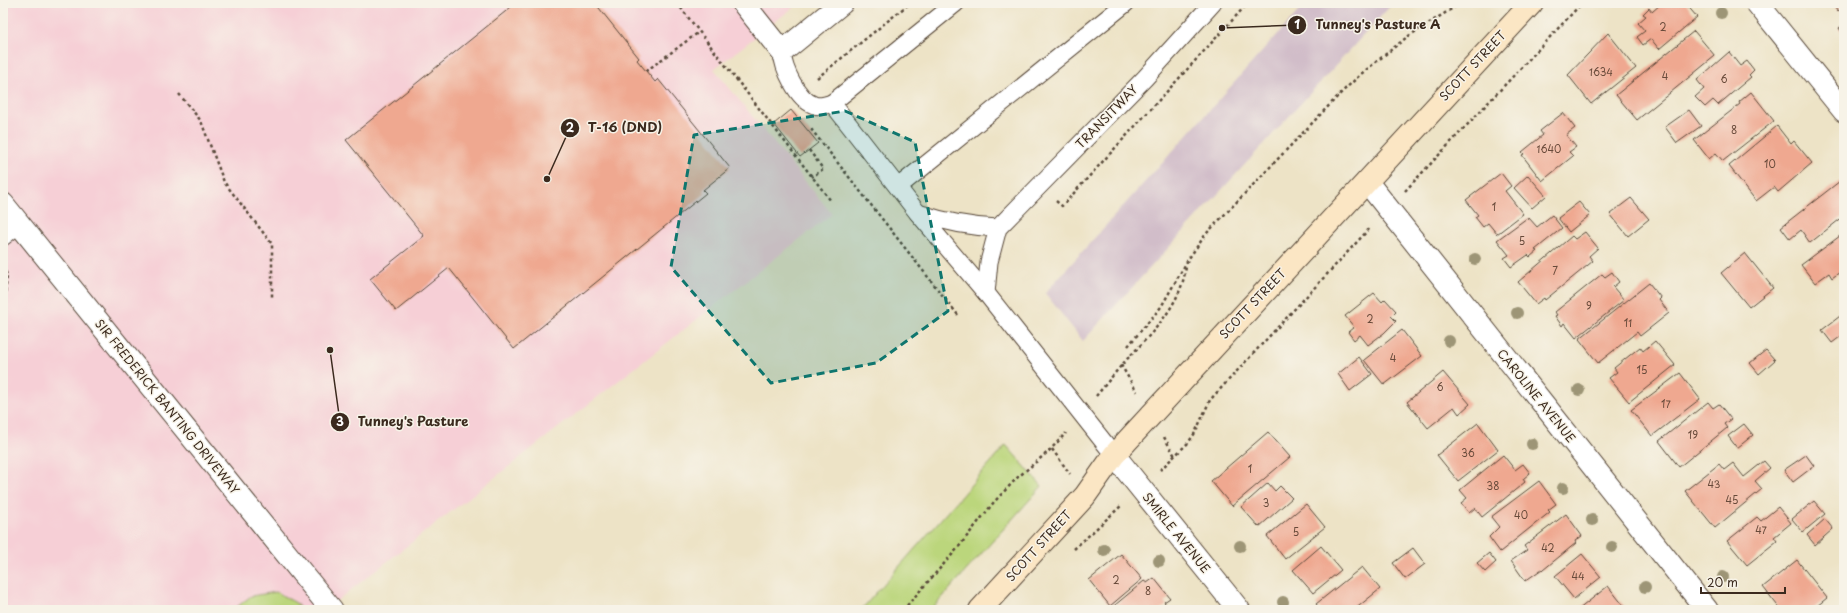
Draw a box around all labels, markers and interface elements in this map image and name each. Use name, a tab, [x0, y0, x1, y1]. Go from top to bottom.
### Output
callout: Tunney's Pasture A	[1287, 12, 1448, 37]
text: Tunney's Pasture A	[1316, 14, 1440, 33]
text: 1	[1294, 15, 1300, 33]
house number: 2	[1659, 19, 1667, 34]
street label: SCOTT STREET	[1435, 26, 1510, 105]
house number: 1634	[1589, 64, 1613, 79]
house number: 4	[1662, 68, 1669, 83]
house number: 6	[1720, 71, 1728, 86]
street label: TRANSITWAY	[1071, 80, 1142, 152]
callout: T-16 (DND)	[560, 115, 671, 140]
text: T-16 (DND)	[588, 117, 662, 136]
text: 2	[566, 118, 575, 136]
house number: 8	[1731, 122, 1737, 137]
house number: 1640	[1537, 141, 1561, 156]
house number: 10	[1764, 156, 1776, 171]
house number: 1	[1492, 199, 1496, 214]
house number: 5	[1519, 233, 1525, 248]
house number: 7	[1552, 263, 1558, 278]
street label: SCOTT STREET	[1215, 264, 1290, 343]
house number: 9	[1586, 298, 1592, 313]
house number: 2	[1366, 311, 1374, 326]
street label: SIR FREDERICK BANTING DRIVEWAY	[91, 315, 244, 498]
house number: 11	[1624, 315, 1632, 330]
street label: CAROLINE AVENUE	[1493, 345, 1580, 446]
house number: 4	[1390, 350, 1397, 365]
house number: 15	[1637, 362, 1647, 377]
house number: 6	[1436, 379, 1444, 394]
house number: 17	[1661, 396, 1672, 411]
callout: Tunney's Pasture	[330, 409, 477, 434]
text: Tunney's Pasture	[358, 411, 468, 430]
text: 3	[336, 412, 344, 430]
house number: 19	[1688, 427, 1698, 442]
house number: 36	[1461, 445, 1475, 460]
house number: 1	[1248, 461, 1252, 476]
house number: 43	[1708, 476, 1721, 491]
house number: 38	[1487, 478, 1499, 493]
street label: SMIRLE AVENUE	[1139, 488, 1215, 577]
house number: 45	[1726, 492, 1738, 507]
house number: 3	[1263, 495, 1269, 510]
street label: SCOTT STREET	[1001, 505, 1076, 585]
house number: 40	[1514, 507, 1528, 522]
house number: 47	[1755, 522, 1768, 537]
house number: 5	[1293, 524, 1299, 539]
house number: 42	[1541, 540, 1555, 555]
house number: 44	[1571, 568, 1585, 583]
scale bar	[1701, 569, 1785, 595]
house number: 2	[1112, 572, 1120, 587]
text: 20 m	[1707, 573, 1738, 591]
house number: 8	[1145, 583, 1151, 598]

